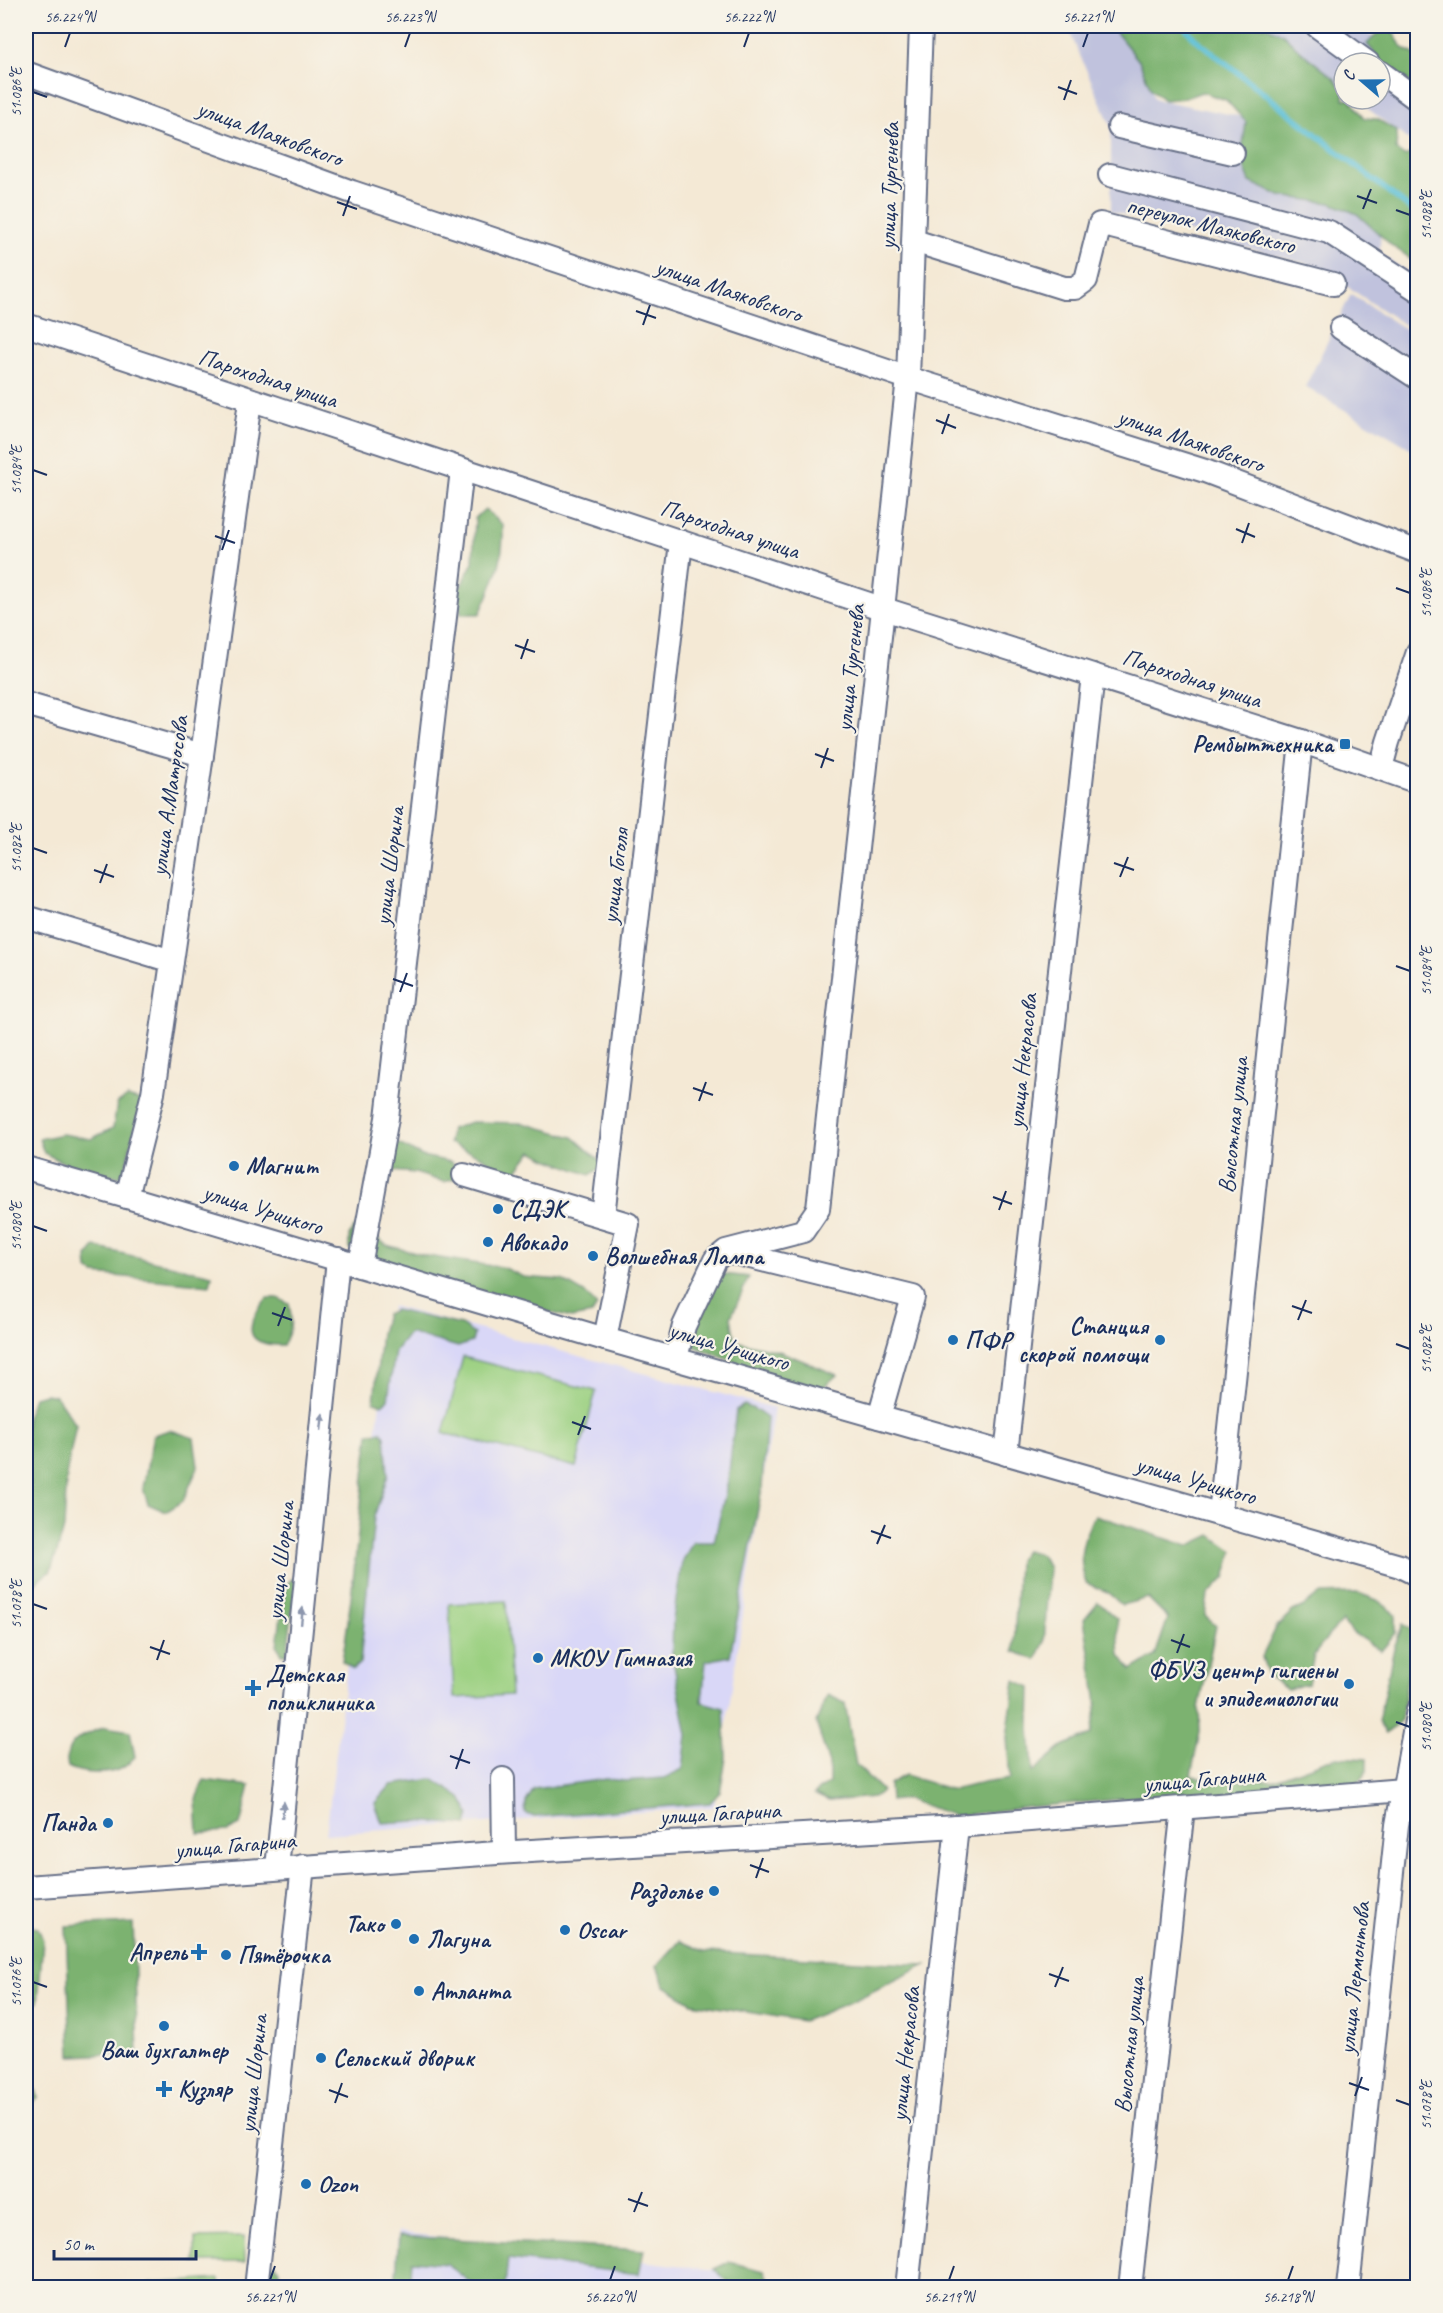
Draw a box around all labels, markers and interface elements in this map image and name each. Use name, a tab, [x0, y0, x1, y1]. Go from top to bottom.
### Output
text: 56.224°N	[45, 8, 98, 27]
text: 56.223°N	[385, 8, 438, 27]
text: 56.222°N	[724, 8, 777, 27]
text: 56.221°N	[1063, 8, 1116, 27]
north arrow	[1332, 51, 1392, 111]
text: 51.086°E	[7, 65, 26, 116]
text: С	[1338, 67, 1360, 83]
street label: улица Маяковского	[191, 92, 349, 174]
street label: улица Тургенева	[872, 120, 906, 252]
text: 51.088°E	[1417, 188, 1436, 239]
street label: переулок Маяковского	[1124, 190, 1300, 261]
street label: улица Маяковского	[650, 250, 808, 330]
street label: Пароходная улица	[195, 341, 342, 415]
street label: улица Маяковского	[1112, 400, 1270, 480]
text: 51.084°E	[7, 443, 26, 494]
street label: Пароходная улица	[657, 492, 804, 566]
text: 51.086°E	[1417, 566, 1436, 617]
street label: улица Тургенева	[828, 601, 872, 735]
street label: Пароходная улица	[1119, 641, 1266, 715]
street label: улица А.Матросова	[143, 713, 195, 880]
place label: Рембыттехника	[1192, 729, 1335, 759]
marker: Рембыттехника	[1338, 737, 1352, 751]
street label: улица Шорина	[367, 803, 411, 929]
text: 51.082°E	[7, 821, 26, 872]
street label: улица Гоголя	[594, 825, 636, 927]
text: 51.084°E	[1417, 944, 1436, 995]
street label: улица Некрасова	[1000, 991, 1044, 1132]
street label: Высотная улица	[1211, 1053, 1255, 1194]
place label: Магнит	[246, 1151, 319, 1181]
marker: Магнит	[227, 1159, 241, 1173]
street label: улица Урицкого	[198, 1176, 328, 1242]
place label: СДЭК	[510, 1194, 570, 1224]
text: 51.080°E	[7, 1199, 26, 1250]
marker: СДЭК	[491, 1202, 505, 1216]
place label: Авокадо	[500, 1227, 569, 1257]
marker: Авокадо	[481, 1235, 495, 1249]
place label: Волшебная Лампа	[605, 1241, 766, 1271]
marker: Волшебная Лампа	[586, 1249, 600, 1263]
place label: Станция скорой помощи	[1018, 1311, 1151, 1369]
street label: улица Урицкого	[664, 1314, 794, 1378]
text: 51.082°E	[1417, 1322, 1436, 1373]
place label: ПФР	[965, 1325, 1015, 1355]
marker: ПФР	[946, 1333, 960, 1347]
marker: Станция скорой помощи	[1153, 1333, 1167, 1347]
one-way arrow	[317, 1413, 327, 1432]
street label: улица Урицкого	[1131, 1448, 1261, 1512]
street label: улица Шорина	[259, 1498, 301, 1624]
text: 51.078°E	[7, 1577, 26, 1628]
one-way arrow	[297, 1607, 307, 1626]
place label: МКОУ Гимназия	[550, 1643, 693, 1673]
marker: МКОУ Гимназия	[531, 1651, 545, 1665]
place label: ФБУЗ центр гигиены и эпидемиологии	[1148, 1655, 1339, 1713]
place label: Детская поликлиника	[266, 1659, 375, 1717]
marker: ФБУЗ центр гигиены и эпидемиологии	[1342, 1677, 1356, 1691]
marker: Детская поликлиника	[244, 1679, 262, 1697]
text: 51.080°E	[1417, 1700, 1436, 1751]
street label: улица Гагарина	[1140, 1759, 1267, 1799]
street label: улица Гагарина	[657, 1795, 783, 1831]
one-way arrow	[278, 1801, 288, 1820]
place label: Панда	[41, 1808, 97, 1838]
marker: Панда	[101, 1816, 115, 1830]
street label: улица Гагарина	[171, 1825, 298, 1865]
place label: Раздолье	[629, 1876, 704, 1907]
marker: Раздолье	[707, 1884, 721, 1898]
street label: улица Лермонтова	[1331, 1899, 1377, 2058]
place label: Тако	[346, 1909, 387, 1939]
place label: Oscar	[577, 1915, 628, 1945]
marker: Тако	[389, 1917, 403, 1931]
marker: Oscar	[558, 1923, 572, 1937]
place label: Лагуна	[426, 1924, 492, 1954]
marker: Лагуна	[407, 1932, 421, 1946]
place label: Апрель	[129, 1937, 189, 1967]
place label: Пятёрочка	[238, 1940, 331, 1970]
marker: Апрель	[192, 1945, 206, 1959]
marker: Пятёрочка	[219, 1948, 233, 1962]
text: 51.076°E	[7, 1955, 26, 2006]
street label: Высотная улица	[1107, 1973, 1151, 2114]
place label: Атланта	[431, 1976, 512, 2006]
marker: Атланта	[412, 1984, 426, 1998]
street label: улица Некрасова	[883, 1984, 927, 2125]
street label: улица Шорина	[232, 2011, 274, 2137]
marker: Ваш бухгалтер	[157, 2019, 171, 2033]
place label: Ваш бухгалтер	[101, 2035, 229, 2065]
place label: Сельский дворик	[333, 2043, 476, 2073]
marker: Сельский дворик	[314, 2051, 328, 2065]
place label: Кузляр	[178, 2074, 234, 2105]
text: 51.078°E	[1417, 2078, 1436, 2129]
marker: Кузляр	[155, 2080, 173, 2098]
place label: Ozon	[318, 2169, 359, 2199]
marker: Ozon	[299, 2177, 313, 2191]
scale bar	[54, 2223, 196, 2261]
text: 50 m	[63, 2233, 96, 2255]
text: 56.221°N	[245, 2288, 298, 2307]
text: 56.220°N	[585, 2288, 638, 2307]
text: 56.219°N	[924, 2288, 977, 2307]
text: 56.218°N	[1263, 2288, 1316, 2307]

